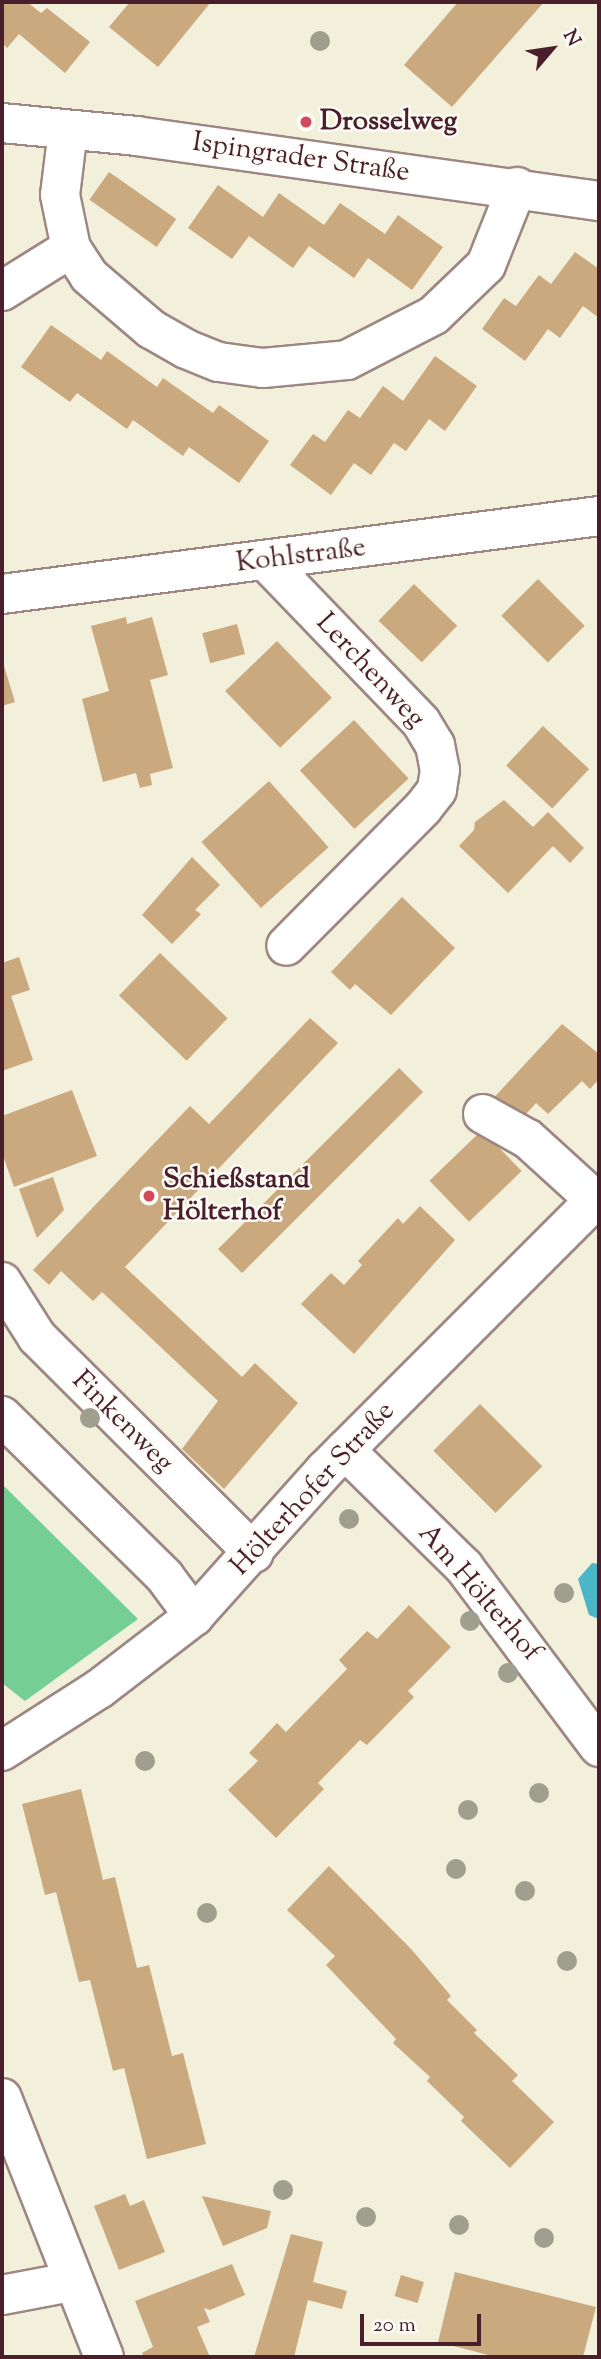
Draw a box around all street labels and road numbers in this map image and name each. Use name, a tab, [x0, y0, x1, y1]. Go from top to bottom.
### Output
street label: Ispingrader Straße	[190, 126, 412, 190]
street label: Kohlstraße	[234, 531, 368, 581]
street label: Lerchenweg	[308, 607, 432, 735]
street label: Finkenweg	[64, 1364, 180, 1480]
street label: Hölterhofer Straße	[224, 1395, 402, 1583]
street label: Am Hölterhof	[410, 1518, 548, 1668]

